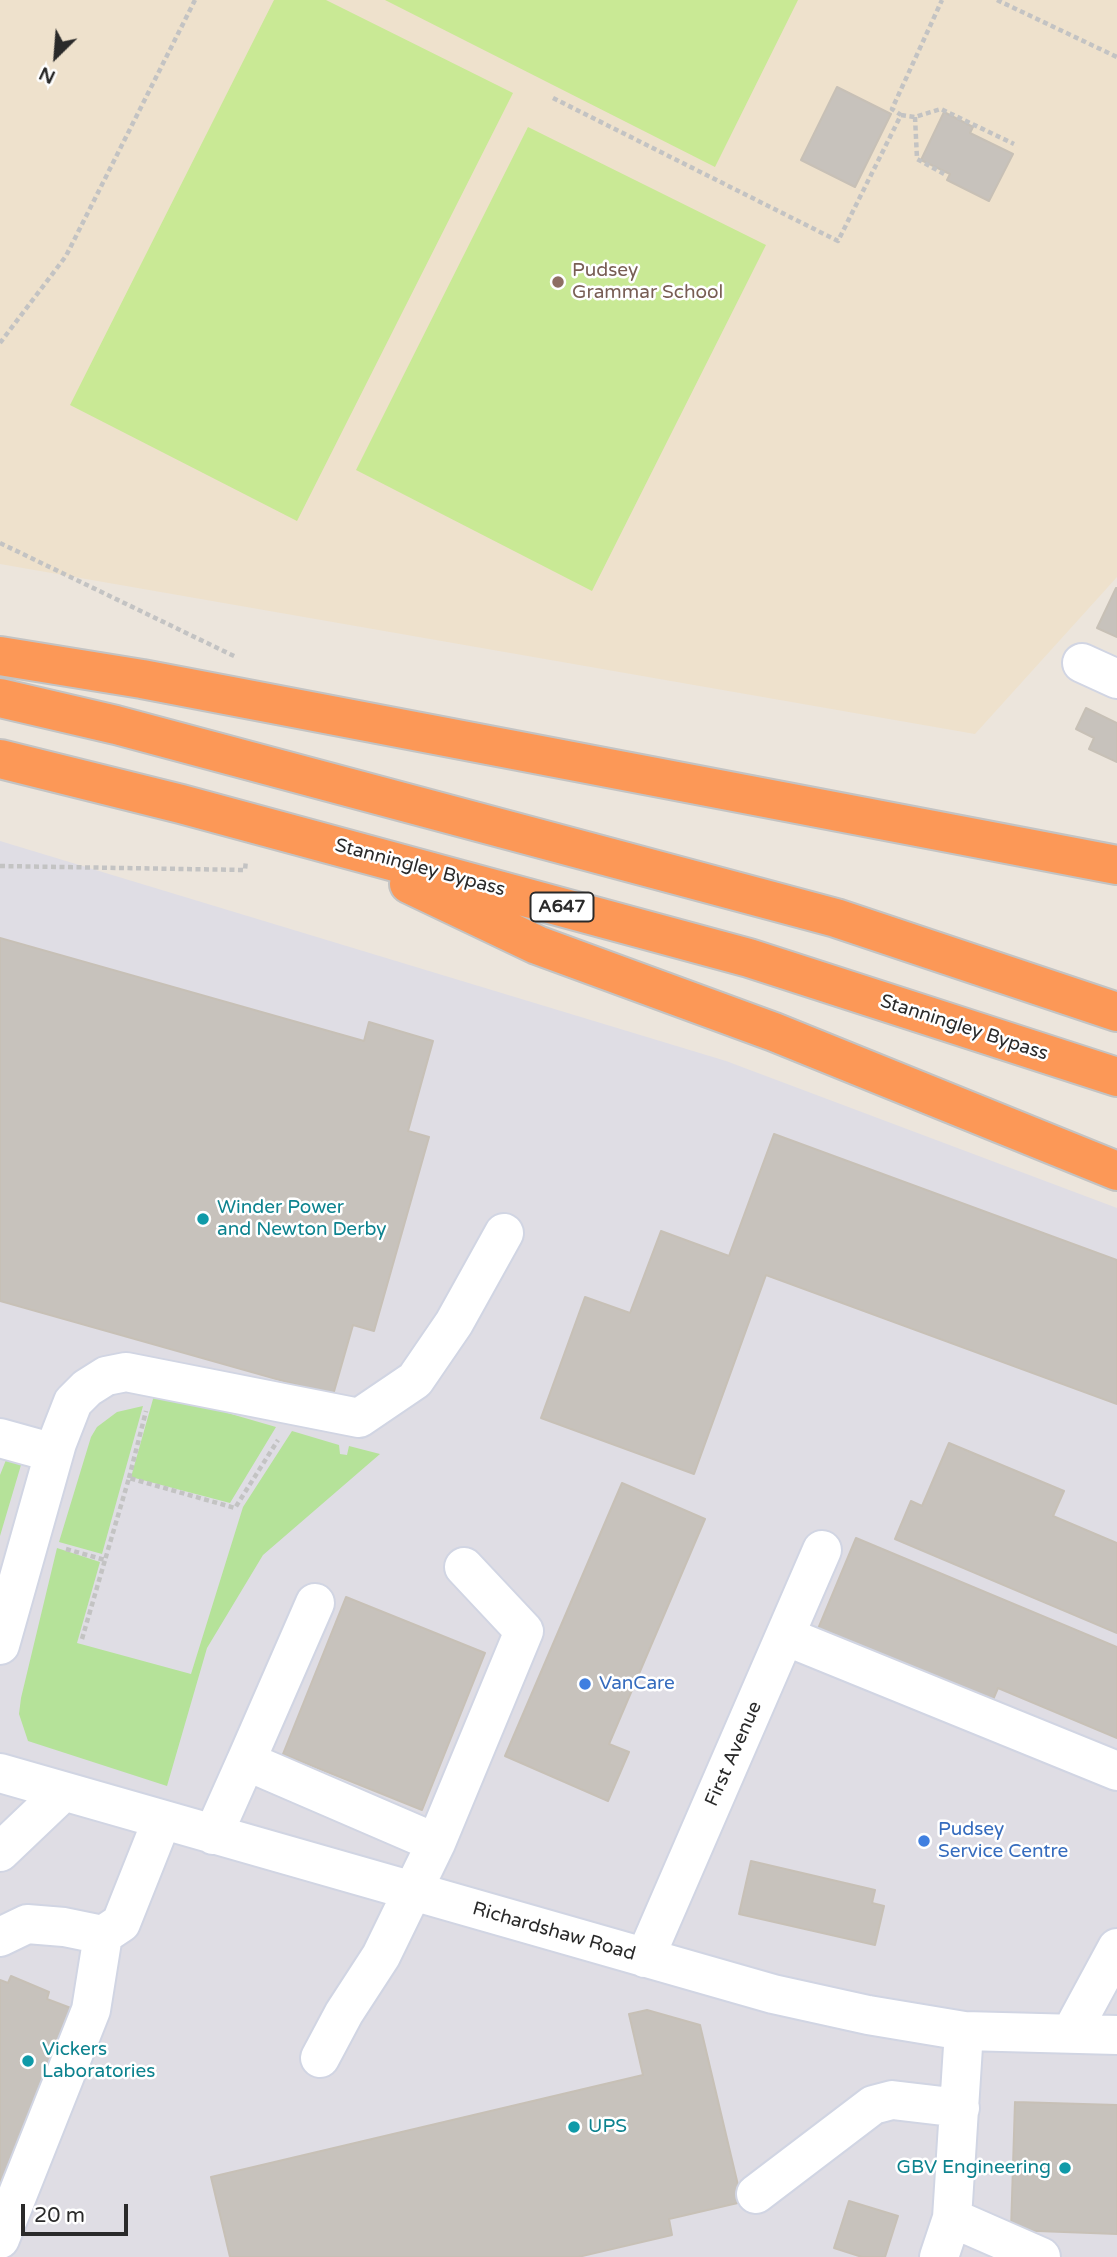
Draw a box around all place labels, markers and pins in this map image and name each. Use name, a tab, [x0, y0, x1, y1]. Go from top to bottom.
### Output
place label: Pudsey Grammar School	[572, 260, 723, 304]
marker: Pudsey Grammar School	[550, 274, 566, 290]
place label: Winder Power and Newton Derby	[217, 1197, 386, 1241]
marker: Winder Power and Newton Derby	[195, 1211, 211, 1227]
place label: VanCare	[599, 1673, 675, 1695]
marker: VanCare	[577, 1676, 593, 1692]
place label: Pudsey Service Centre	[938, 1819, 1068, 1863]
marker: Pudsey Service Centre	[916, 1833, 932, 1849]
place label: Vickers Laboratories	[42, 2039, 155, 2083]
marker: Vickers Laboratories	[20, 2053, 36, 2069]
place label: UPS	[588, 2116, 627, 2138]
marker: UPS	[566, 2119, 582, 2135]
place label: GBV Engineering	[897, 2157, 1051, 2179]
marker: GBV Engineering	[1057, 2160, 1073, 2176]

